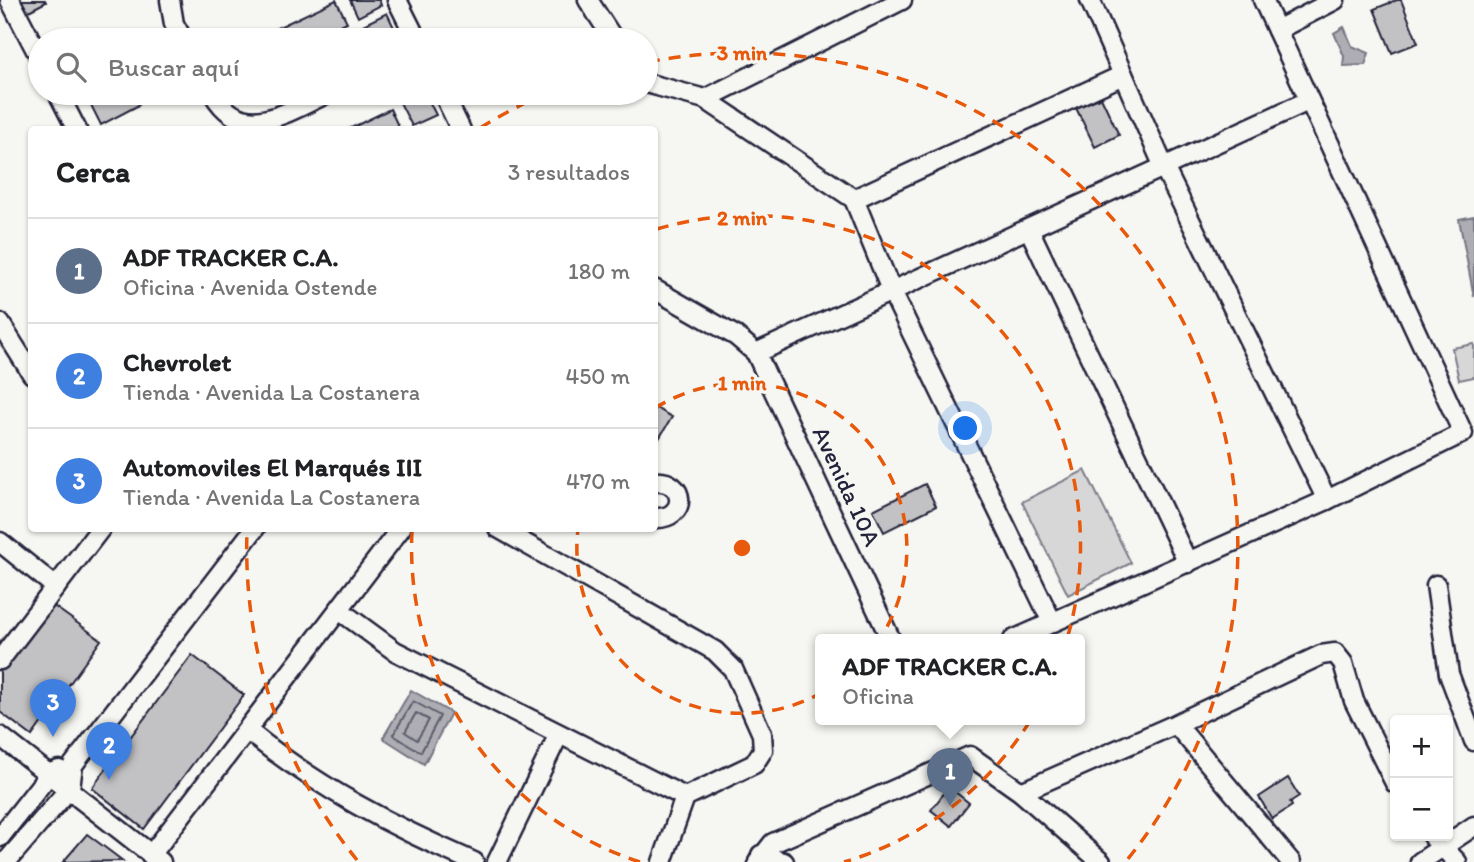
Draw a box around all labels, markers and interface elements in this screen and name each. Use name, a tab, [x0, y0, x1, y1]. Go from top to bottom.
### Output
search box	[28, 28, 658, 105]
text: 3 min	[717, 40, 768, 65]
icon: search	[52, 48, 90, 86]
text: Buscar aquí	[108, 51, 239, 83]
text: Cerca	[56, 153, 130, 190]
text: 3 resultados	[508, 158, 630, 186]
text: 2 min	[717, 205, 768, 230]
text: ADF TRACKER C.A.	[123, 241, 339, 273]
text: 1	[74, 257, 84, 285]
text: 180 m	[568, 257, 630, 285]
text: Oficina · Avenida Ostende	[123, 273, 377, 301]
text: Chevrolet	[123, 346, 231, 378]
text: 2	[73, 362, 85, 390]
text: 450 m	[565, 362, 630, 390]
text: 1 min	[718, 370, 767, 395]
text: Tienda · Avenida La Costanera	[123, 378, 420, 406]
your location	[948, 411, 982, 445]
street label: Avenida 10A	[807, 422, 887, 550]
text: Automoviles El Marqués III	[123, 451, 422, 483]
text: 3	[73, 467, 85, 495]
text: 470 m	[566, 467, 630, 495]
text: Tienda · Avenida La Costanera	[123, 483, 420, 511]
centre of rings	[730, 536, 754, 560]
popup	[815, 634, 1085, 725]
text: ADF TRACKER C.A.	[842, 650, 1058, 682]
pin: 3	[30, 679, 76, 737]
text: Oficina	[842, 682, 914, 710]
map controls	[1390, 715, 1453, 841]
button: +	[1390, 715, 1453, 778]
pin: 2	[86, 722, 132, 780]
pin: 1	[927, 748, 973, 806]
button: −	[1390, 778, 1453, 841]

